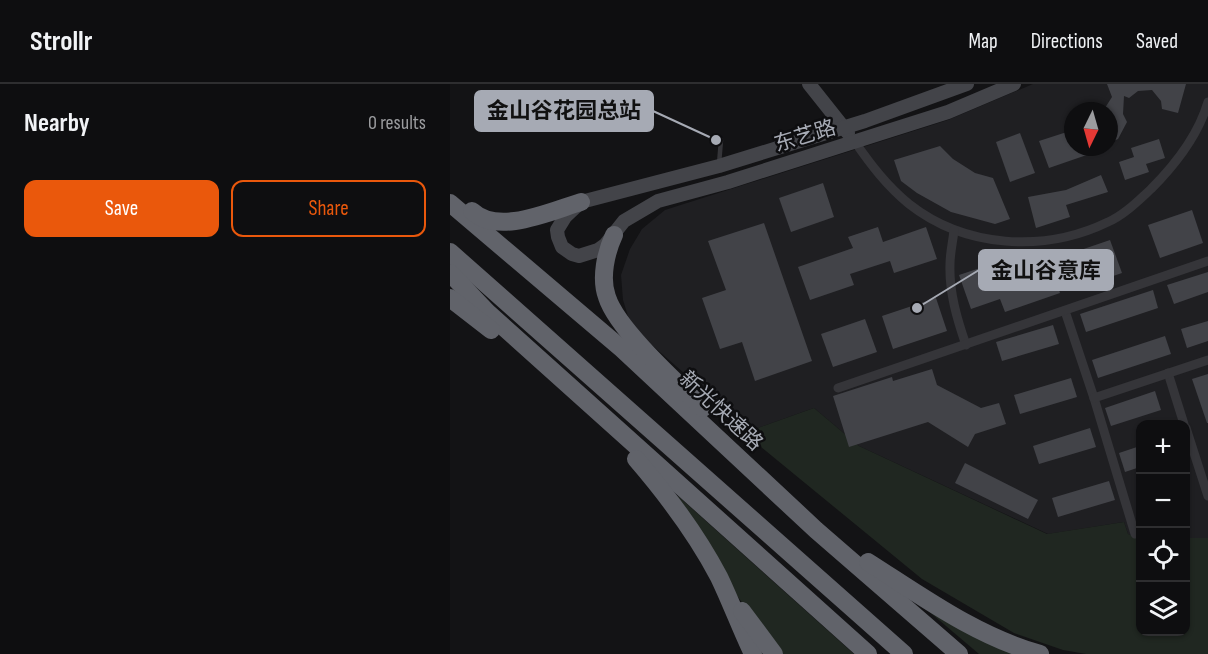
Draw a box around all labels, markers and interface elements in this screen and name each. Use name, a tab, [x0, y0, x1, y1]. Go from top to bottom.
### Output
text: Strollr	[30, 25, 92, 58]
text: Map	[968, 29, 998, 54]
text: Directions	[1031, 29, 1103, 54]
text: Saved	[1136, 29, 1178, 54]
callout: 金山谷花园总站	[475, 91, 653, 131]
text: 金山谷花园总站	[487, 98, 641, 125]
north arrow	[1064, 102, 1118, 156]
text: Nearby	[24, 108, 90, 139]
text: 0 results	[368, 111, 426, 135]
street label: 东艺路	[771, 115, 839, 157]
button: Save	[24, 180, 219, 237]
button: Share	[231, 180, 426, 237]
callout: 金山谷意库	[979, 250, 1113, 290]
text: 金山谷意库	[991, 258, 1101, 285]
street label: 新光快速路	[674, 366, 768, 456]
map controls	[1136, 420, 1190, 636]
button: +	[1136, 420, 1190, 474]
button: −	[1136, 474, 1190, 528]
button: locate	[1136, 528, 1190, 582]
button: layers	[1136, 582, 1190, 636]

